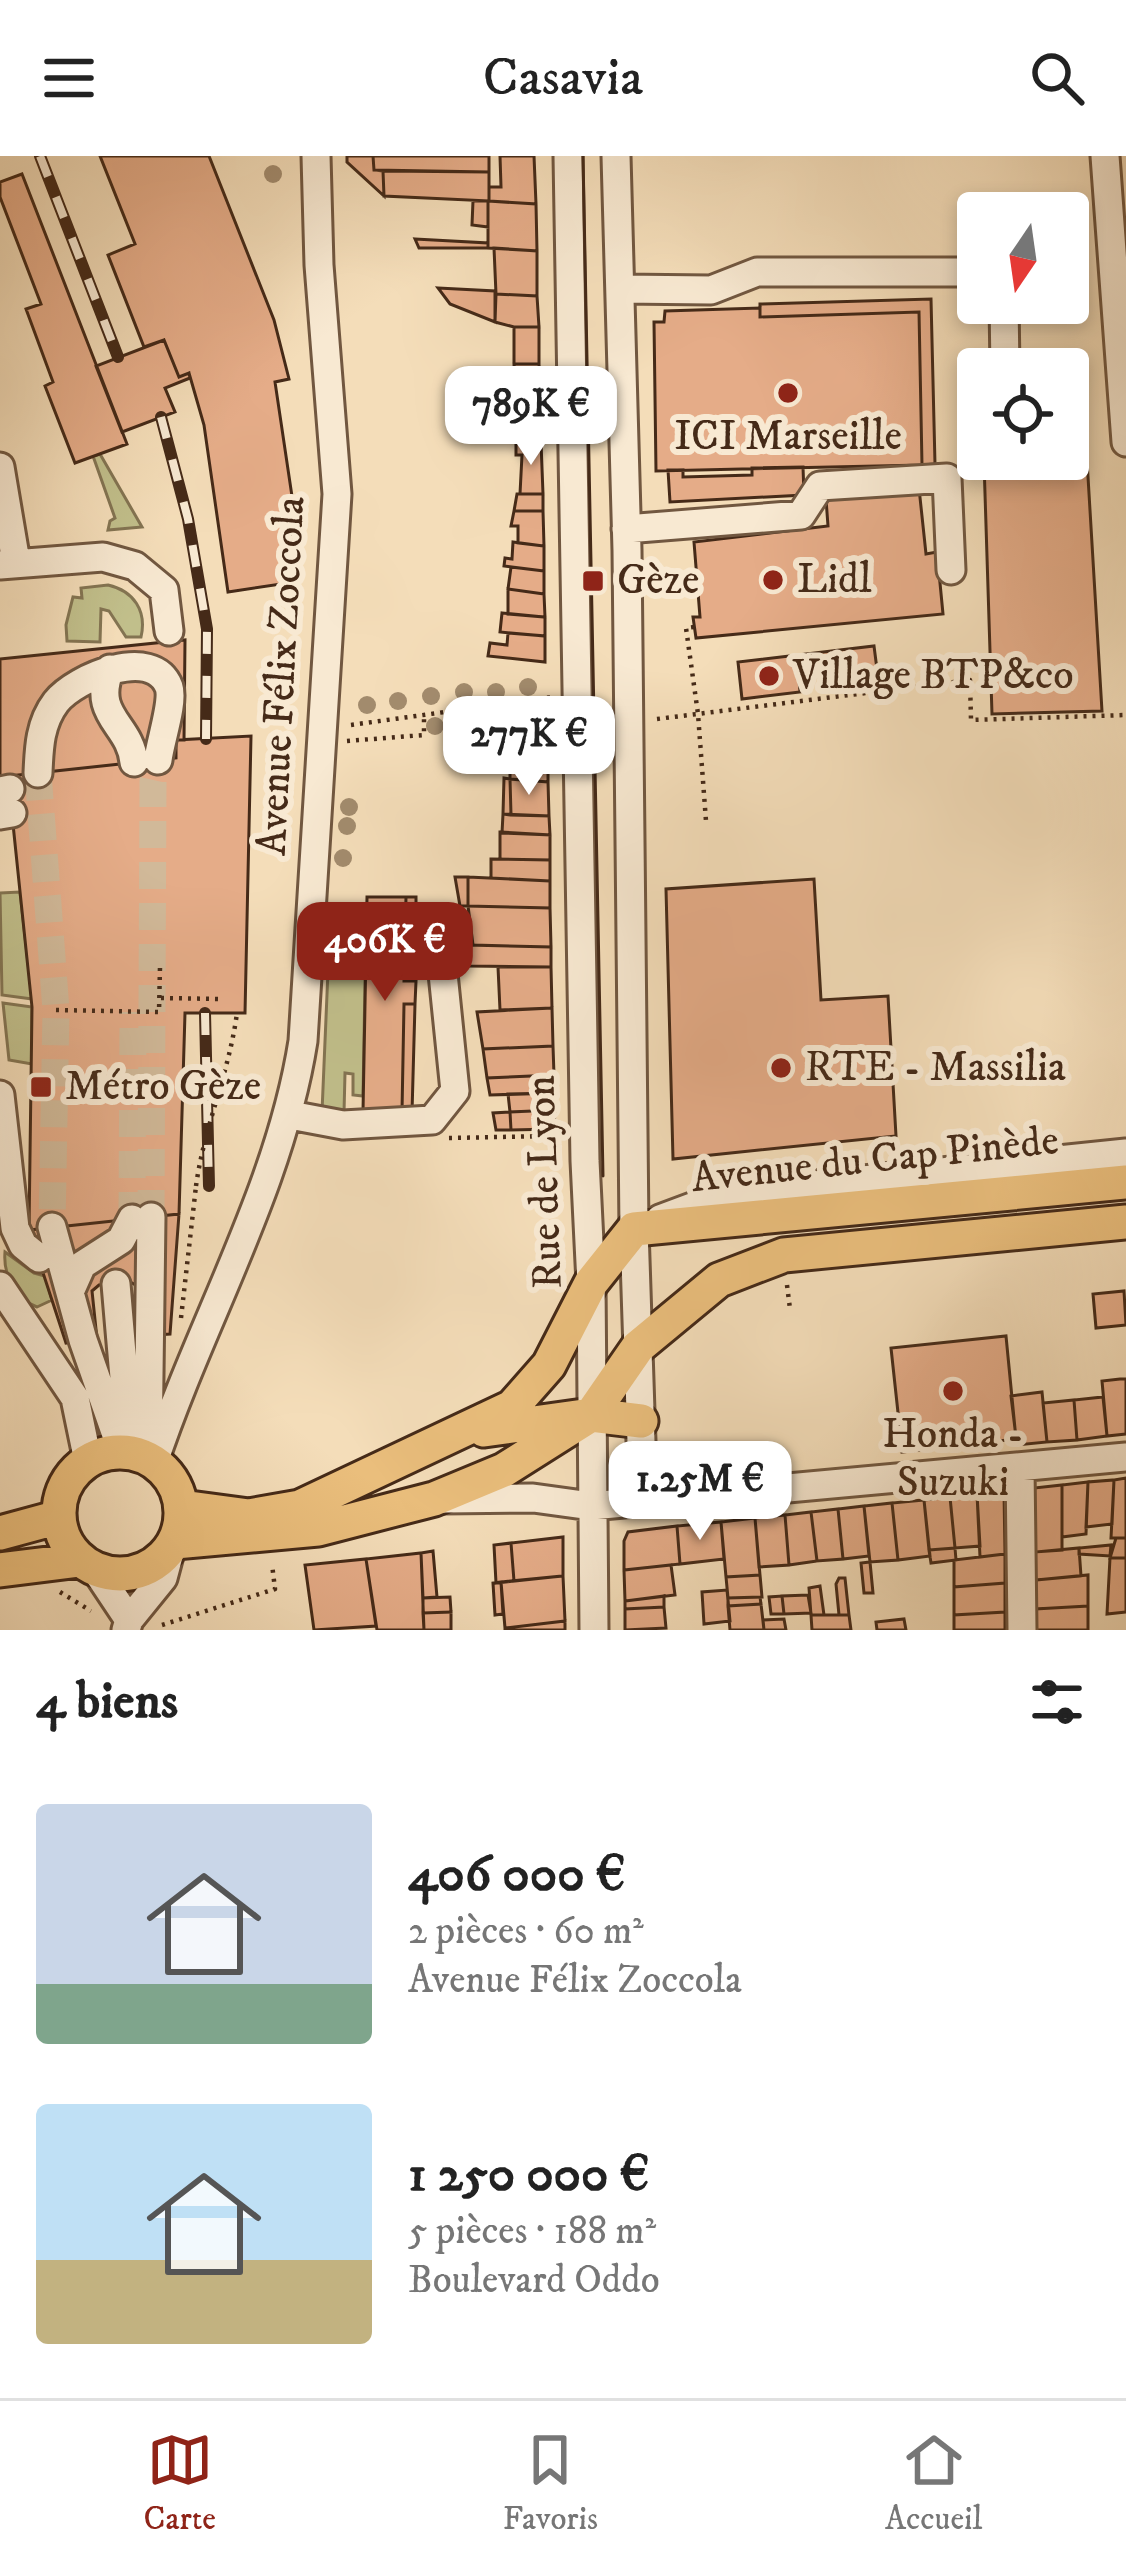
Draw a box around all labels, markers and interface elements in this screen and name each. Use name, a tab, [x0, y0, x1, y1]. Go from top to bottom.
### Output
icon: menu	[36, 45, 102, 111]
text: Casavia	[483, 45, 643, 112]
icon: search	[1024, 45, 1090, 111]
north arrow	[957, 192, 1089, 324]
map controls	[957, 192, 1089, 480]
button: locate	[957, 348, 1089, 480]
pin: 789K €	[433, 366, 629, 468]
text: 789K €	[472, 380, 590, 429]
marker: ICI Marseille	[775, 380, 801, 406]
place label: ICI Marseille	[674, 411, 902, 463]
street label: Avenue Félix Zoccola	[247, 495, 317, 857]
place label: Lidl	[797, 554, 872, 606]
place label: Gèze	[617, 555, 699, 607]
marker: Lidl	[760, 567, 786, 593]
marker: Gèze	[580, 568, 606, 594]
place label: Village BTP&co	[792, 650, 1074, 702]
marker: Village BTP&co	[756, 663, 782, 689]
pin: 277K €	[431, 696, 627, 798]
text: 277K €	[470, 710, 588, 759]
pin: 406K €	[287, 902, 483, 1004]
text: 406K €	[324, 916, 446, 965]
place label: RTE - Massilia	[805, 1042, 1066, 1094]
marker: RTE - Massilia	[768, 1055, 794, 1081]
place label: Métro Gèze	[65, 1061, 261, 1113]
marker: Métro Gèze	[28, 1074, 54, 1100]
street label: Rue de Lyon	[515, 1074, 575, 1290]
street label: Avenue du Cap Pinède	[689, 1115, 1061, 1205]
marker: Honda - Suzuki	[940, 1378, 966, 1404]
place label: Honda - Suzuki	[882, 1409, 1024, 1509]
pin: 1.25M €	[589, 1441, 811, 1543]
text: 1.25M €	[636, 1455, 764, 1504]
icon: filters	[1024, 1669, 1090, 1735]
text: 4 biens	[36, 1670, 178, 1734]
text: 406 000 €	[408, 1843, 625, 1907]
icon: home	[132, 1852, 276, 1996]
text: 2 pièces · 60 m²	[408, 1907, 644, 1956]
text: Avenue Félix Zoccola	[408, 1956, 742, 2005]
text: 1 250 000 €	[408, 2143, 649, 2207]
icon: home	[132, 2152, 276, 2296]
text: 5 pièces · 188 m²	[408, 2207, 656, 2256]
text: Boulevard Oddo	[408, 2256, 660, 2305]
tab: Carte	[143, 2427, 216, 2540]
tab: Favoris	[503, 2427, 598, 2540]
tab: Accueil	[885, 2427, 983, 2540]

